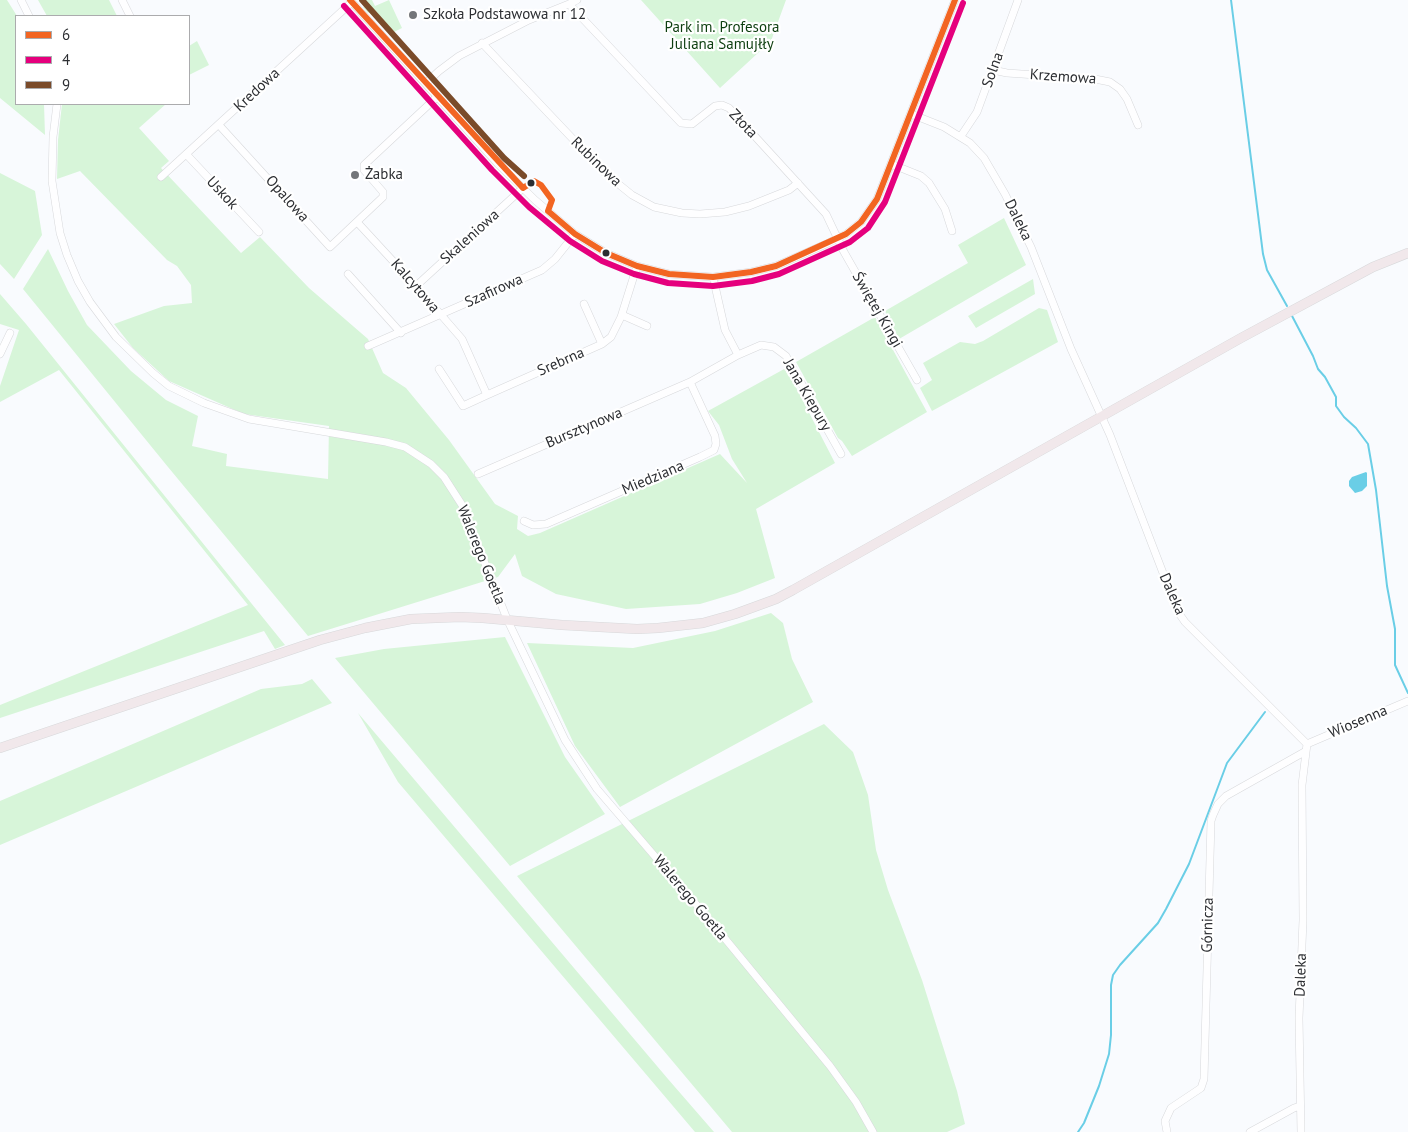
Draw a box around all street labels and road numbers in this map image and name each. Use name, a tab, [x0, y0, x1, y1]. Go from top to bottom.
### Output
street label: Solna	[978, 50, 1008, 90]
street label: Kredowa	[230, 64, 284, 116]
street label: Krzemowa	[1029, 66, 1097, 88]
street label: Złota	[725, 106, 761, 142]
street label: Rubinowa	[567, 133, 625, 191]
street label: Opalowa	[261, 172, 313, 226]
street label: Uskok	[202, 173, 242, 213]
street label: Daleka	[1000, 196, 1036, 244]
street label: Skaleniowa	[437, 206, 503, 268]
street label: Kalcytowa	[387, 255, 443, 317]
street label: Świętej Kingi	[848, 269, 906, 351]
street label: Szafirowa	[462, 270, 526, 312]
street label: Srebrna	[535, 344, 587, 380]
street label: Jana Kiepury	[779, 356, 835, 434]
street label: Bursztynowa	[543, 404, 625, 452]
street label: Miedziana	[619, 457, 687, 499]
street label: Walerego Goetla	[453, 503, 509, 607]
street label: Daleka	[1155, 570, 1189, 618]
street label: Wiosenna	[1326, 702, 1390, 742]
street label: Walerego Goetla	[649, 852, 731, 944]
street label: Górnicza	[1199, 897, 1217, 953]
street label: Daleka	[1291, 953, 1311, 997]

